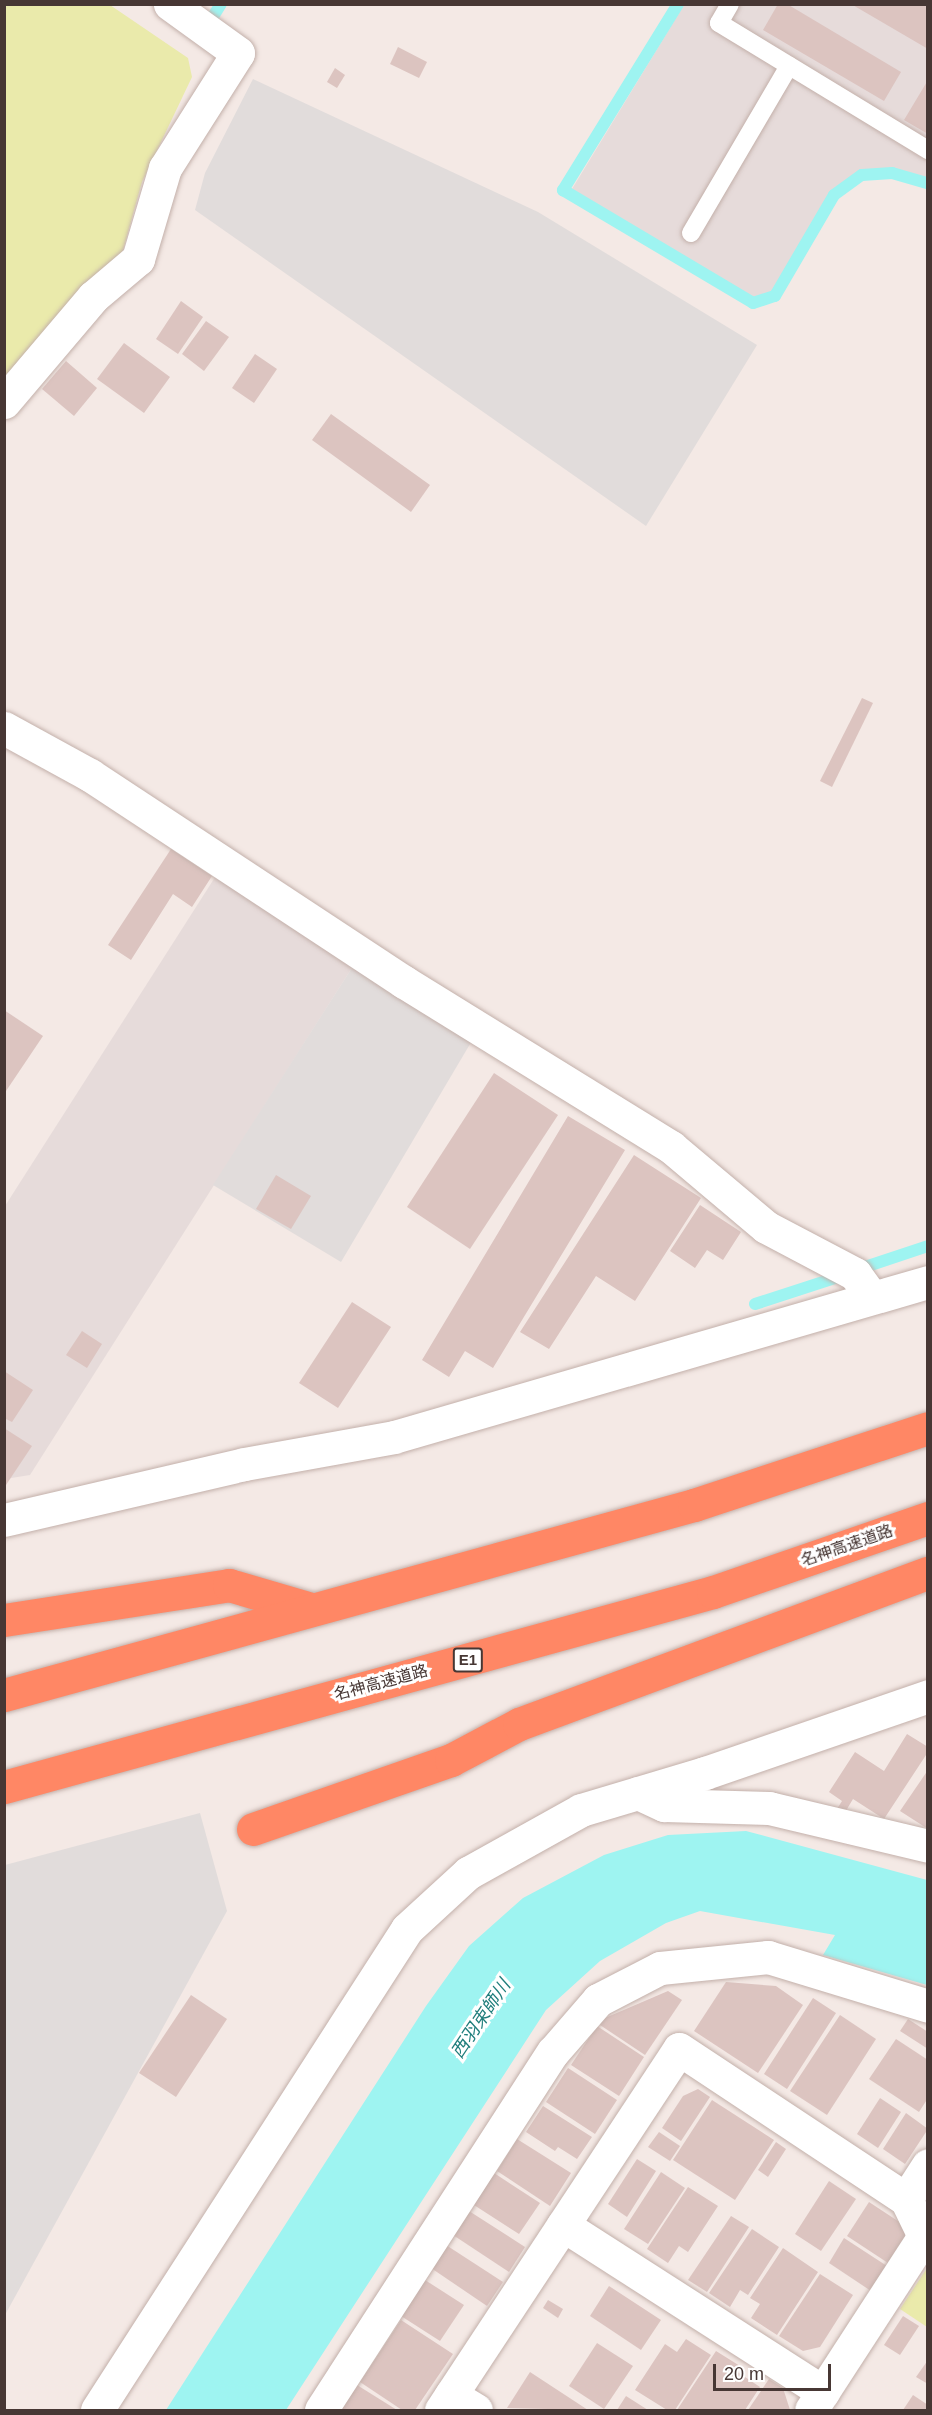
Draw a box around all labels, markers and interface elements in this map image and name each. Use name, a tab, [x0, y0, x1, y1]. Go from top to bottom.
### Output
street label: 名神高速道路	[798, 1521, 896, 1571]
road number: E1	[452, 1648, 484, 1672]
street label: 名神高速道路	[332, 1661, 430, 1705]
water label: 西羽束師川	[447, 1976, 515, 2062]
scale bar	[716, 2352, 834, 2390]
text: 20 m	[724, 2364, 764, 2384]

